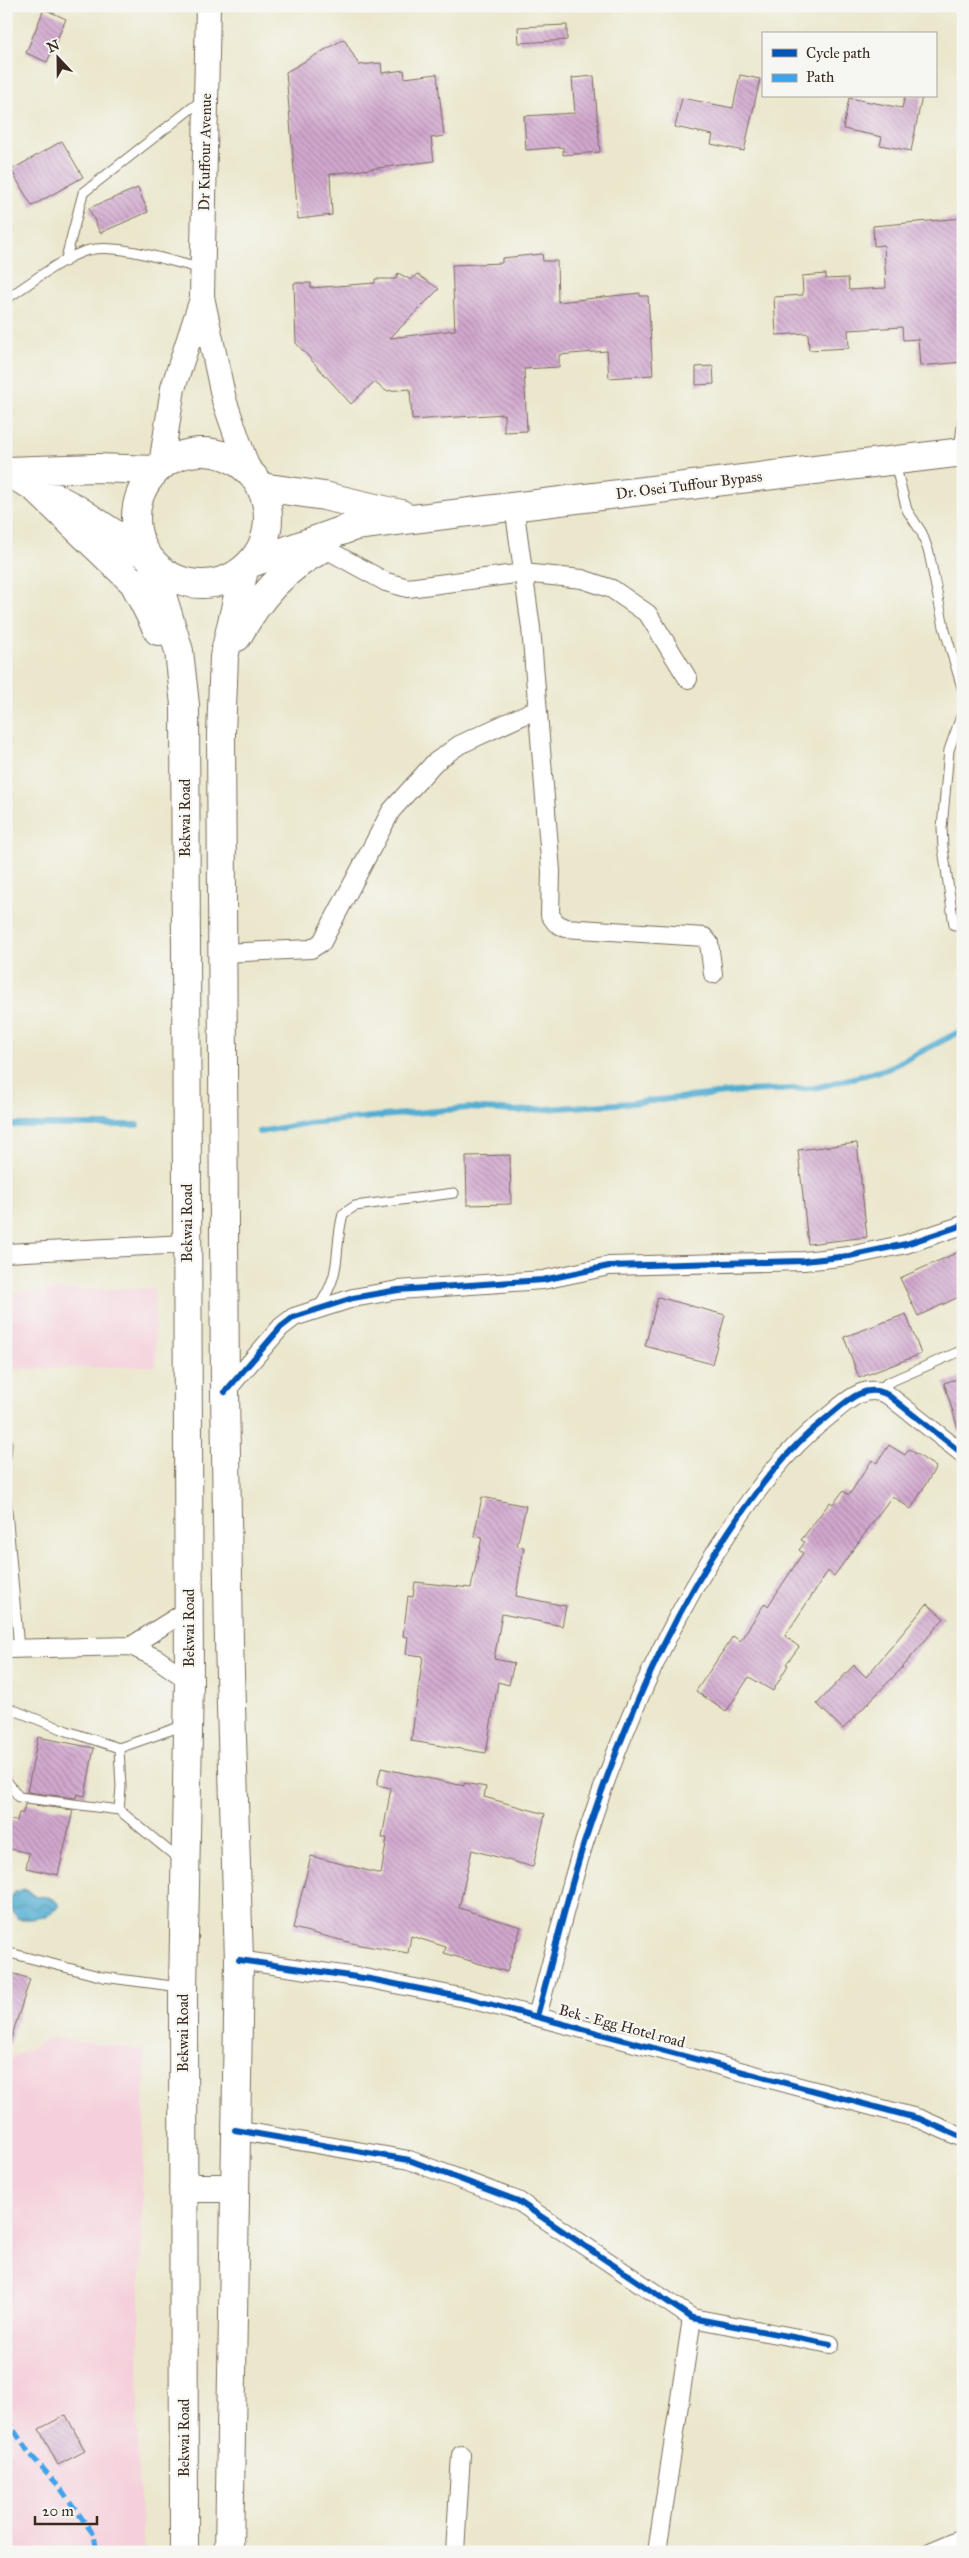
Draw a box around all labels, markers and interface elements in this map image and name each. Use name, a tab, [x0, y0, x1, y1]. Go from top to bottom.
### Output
north arrow	[32, 32, 82, 82]
legend	[762, 32, 936, 98]
text: N	[45, 36, 62, 57]
text: Cycle path	[806, 44, 871, 62]
text: Path	[806, 68, 835, 86]
street label: Dr Kuffour Avenue	[195, 93, 215, 211]
street label: Dr. Osei Tuffour Bypass	[615, 467, 763, 503]
street label: Bekwai Road	[176, 778, 194, 857]
street label: Bekwai Road	[178, 1183, 196, 1262]
street label: Bekwai Road	[180, 1588, 198, 1667]
street label: Bekwai Road	[174, 1993, 192, 2072]
street label: Bek - Egg Hotel road	[557, 2000, 688, 2052]
street label: Bekwai Road	[175, 2398, 193, 2477]
scale bar	[35, 2493, 98, 2525]
text: 20 m	[42, 2502, 74, 2520]

